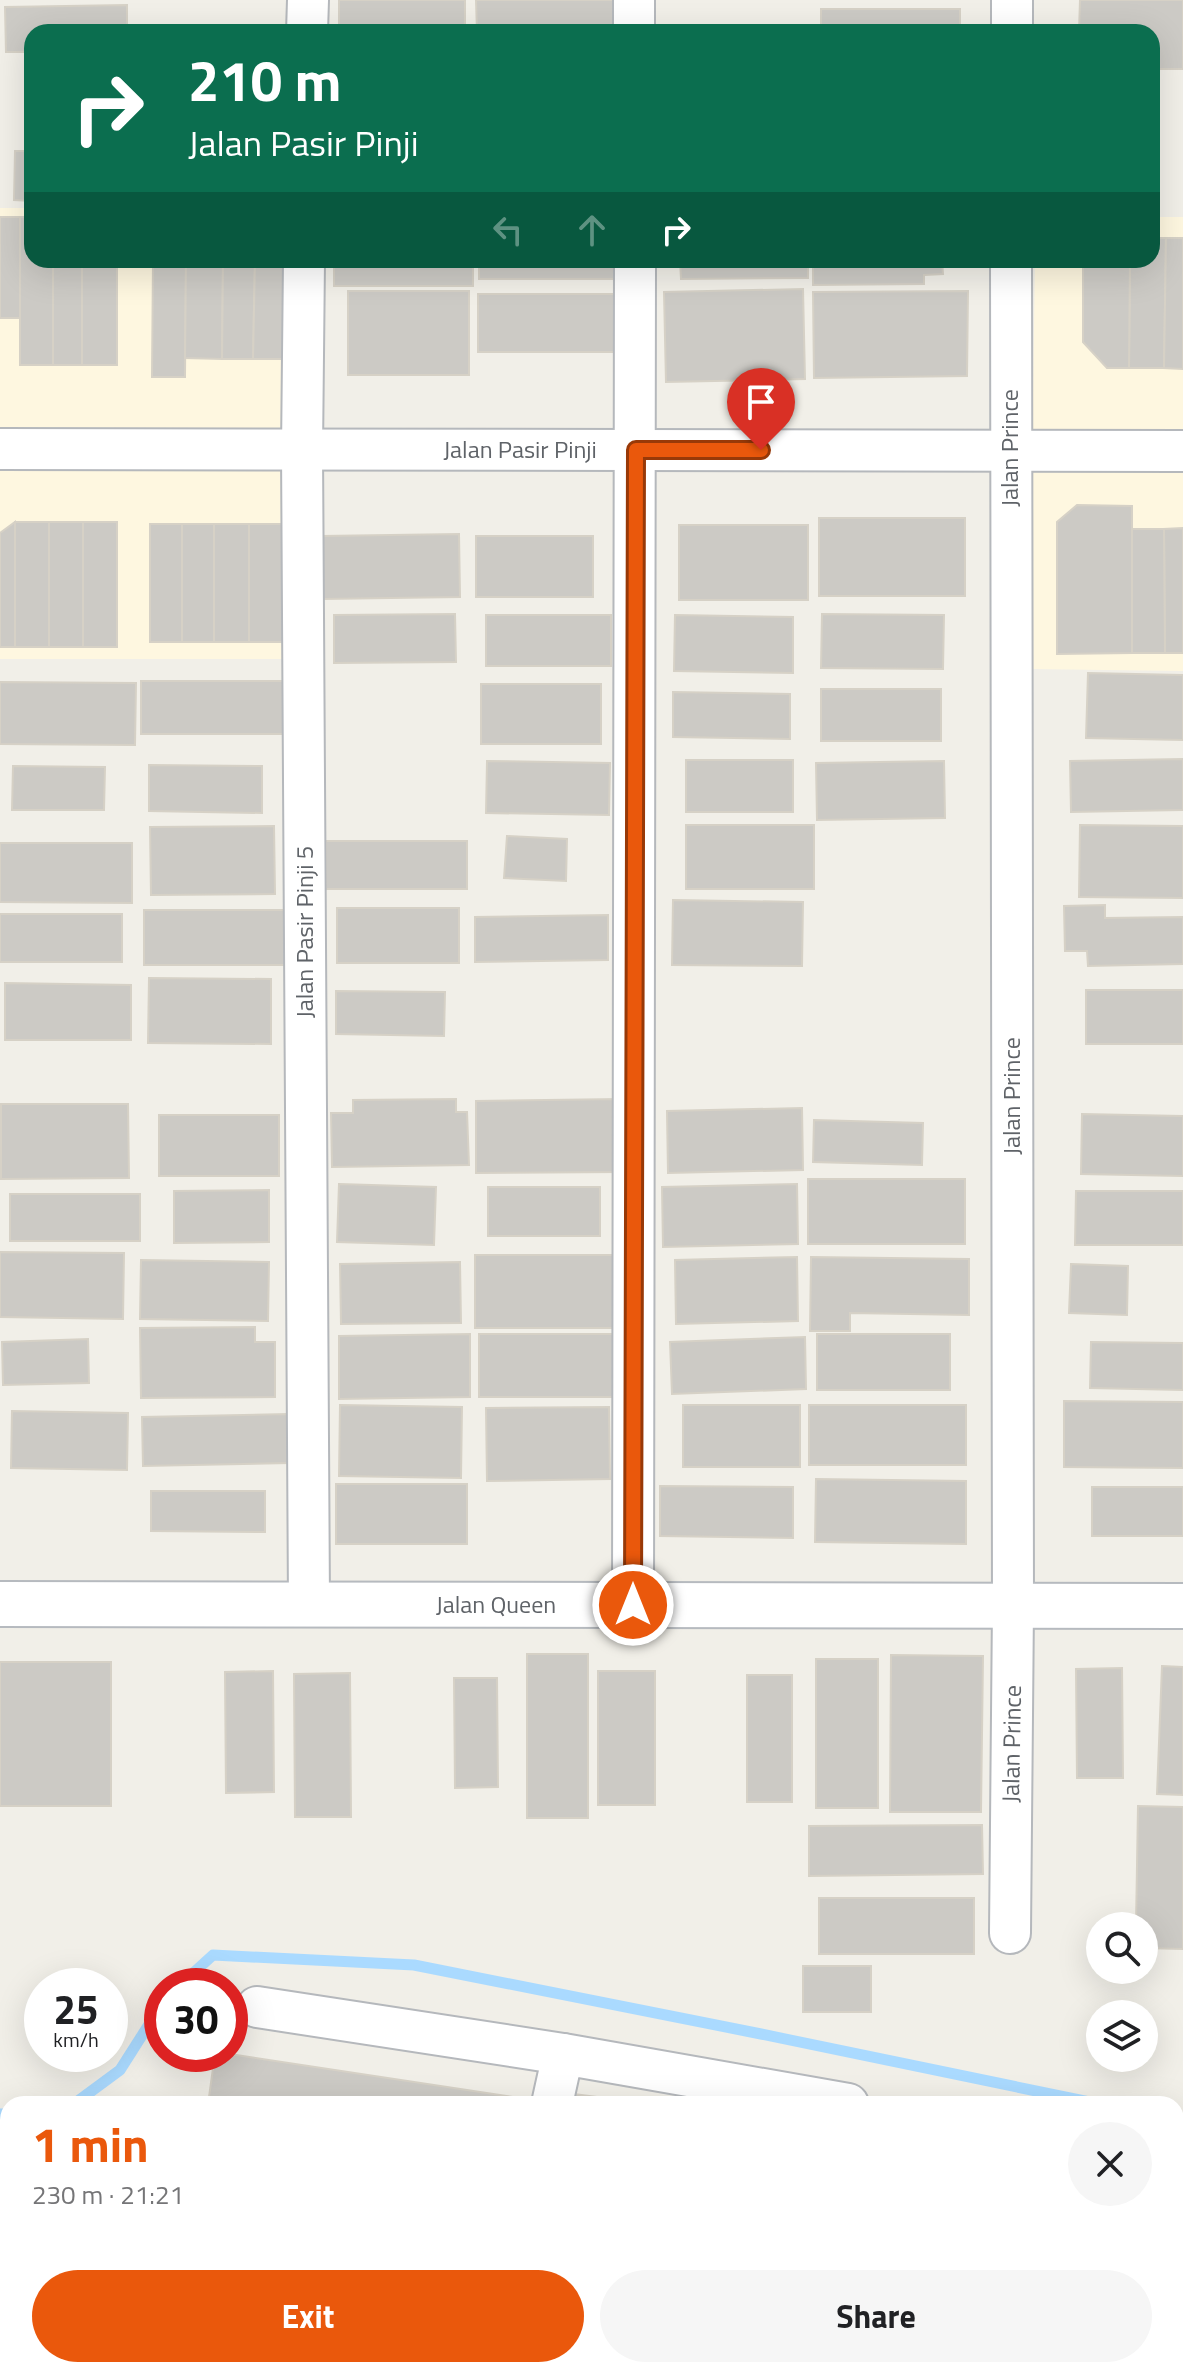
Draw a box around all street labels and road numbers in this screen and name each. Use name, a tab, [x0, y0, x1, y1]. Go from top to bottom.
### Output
street label: Jalan Prince	[991, 389, 1027, 507]
street label: Jalan Pasir Pinji	[443, 431, 597, 467]
street label: Jalan Pasir Pinji 5	[286, 846, 322, 1018]
street label: Jalan Prince	[993, 1037, 1029, 1155]
street label: Jalan Queen	[436, 1586, 556, 1622]
street label: Jalan Prince	[992, 1685, 1030, 1803]

